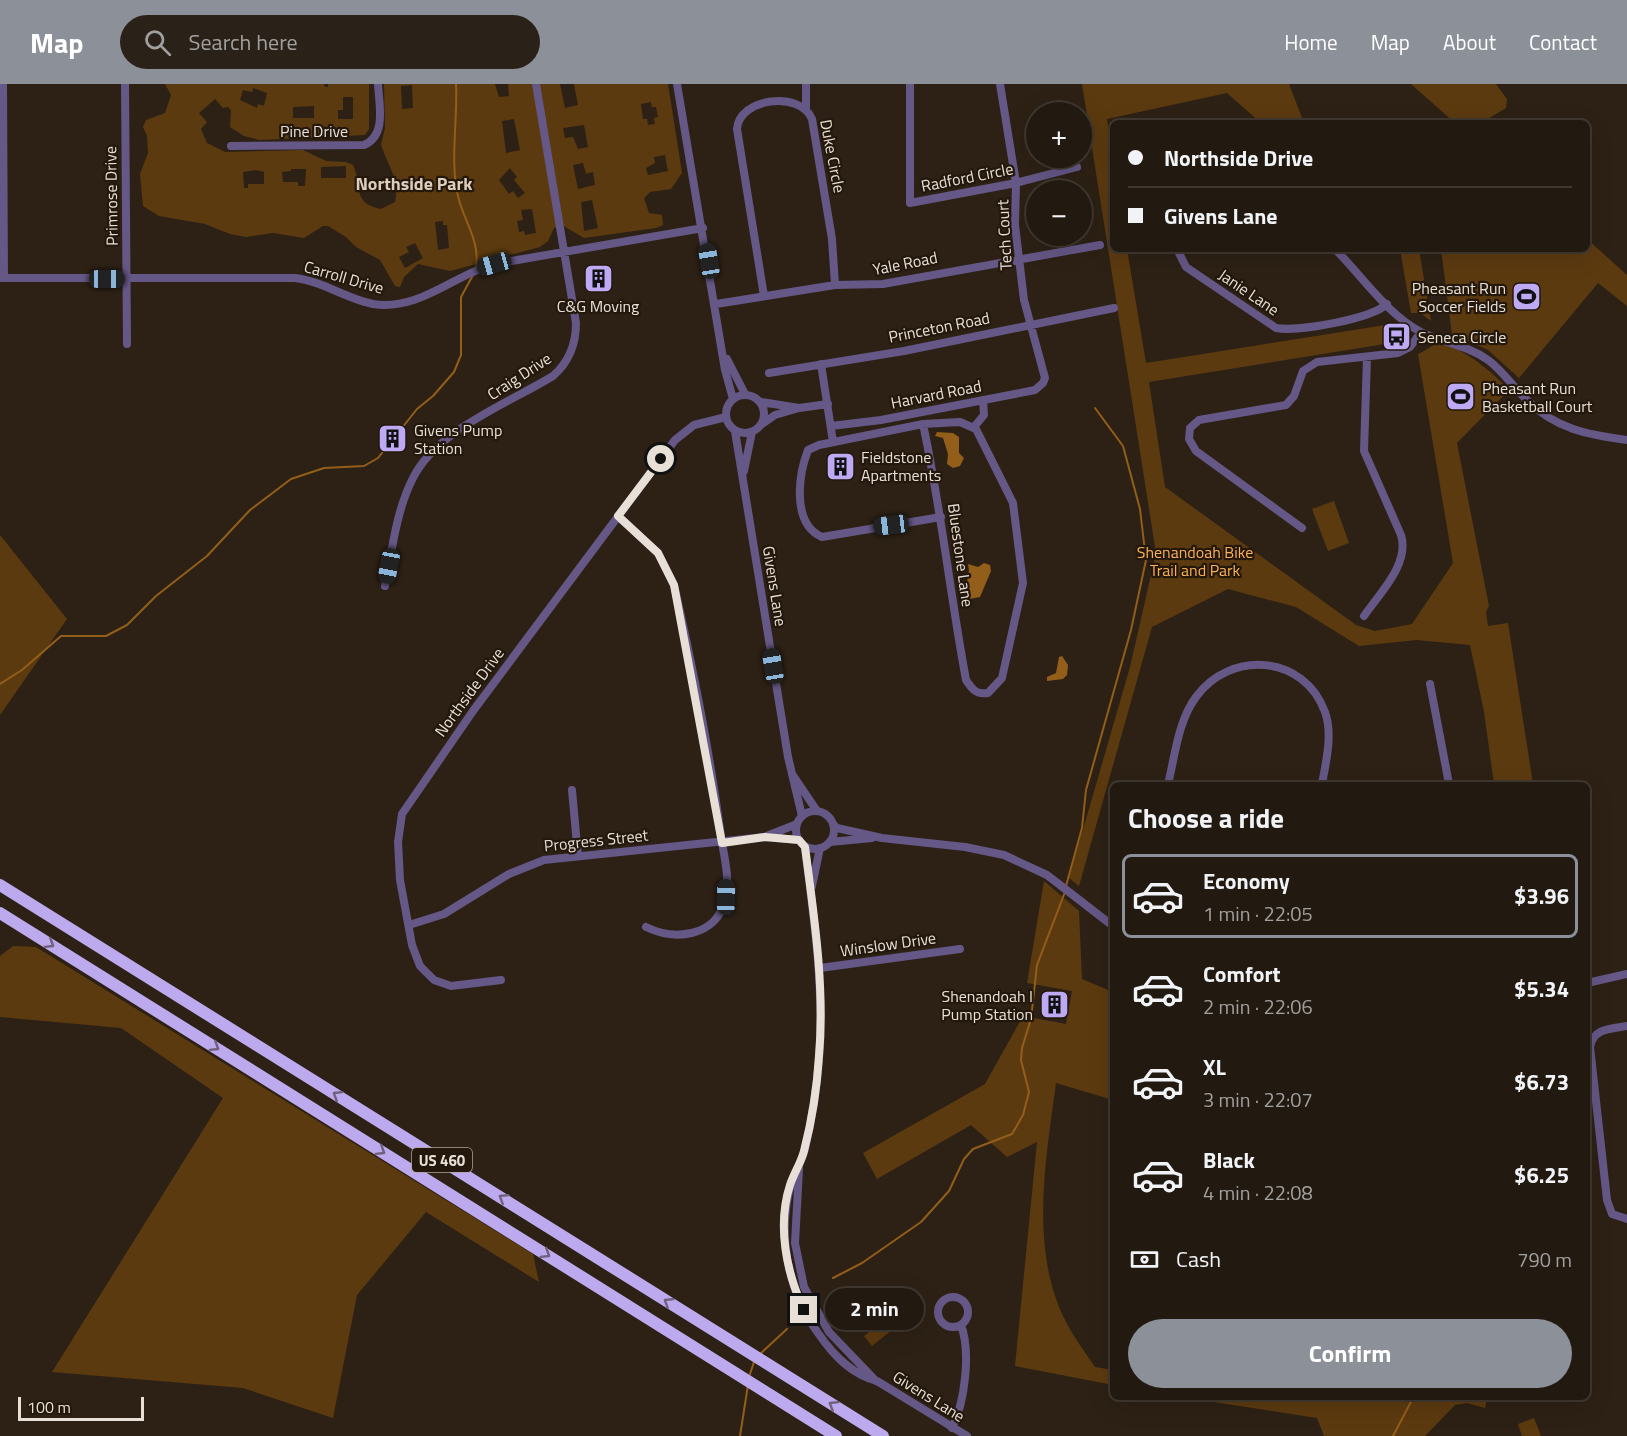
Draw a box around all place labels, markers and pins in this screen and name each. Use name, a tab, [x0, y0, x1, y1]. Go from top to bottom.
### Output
building icon: C&G Moving	[582, 262, 614, 294]
place label: Pheasant Run Soccer Fields	[1412, 276, 1506, 318]
sports icon: Pheasant Run Soccer Fields	[1511, 281, 1543, 313]
place label: C&G Moving	[557, 294, 639, 318]
bus stop icon: Seneca Circle	[1381, 321, 1413, 353]
place label: Seneca Circle	[1418, 325, 1506, 349]
place label: Pheasant Run Basketball Court	[1482, 376, 1593, 418]
sports icon: Pheasant Run Basketball Court	[1445, 381, 1477, 413]
place label: Givens Pump Station	[414, 418, 502, 460]
building icon: Givens Pump Station	[377, 423, 409, 455]
place label: Fieldstone Apartments	[861, 445, 941, 487]
building icon: Fieldstone Apartments	[824, 450, 856, 482]
place label: Shenandoah I Pump Station	[941, 984, 1033, 1026]
building icon: Shenandoah I Pump Station	[1038, 989, 1070, 1021]

